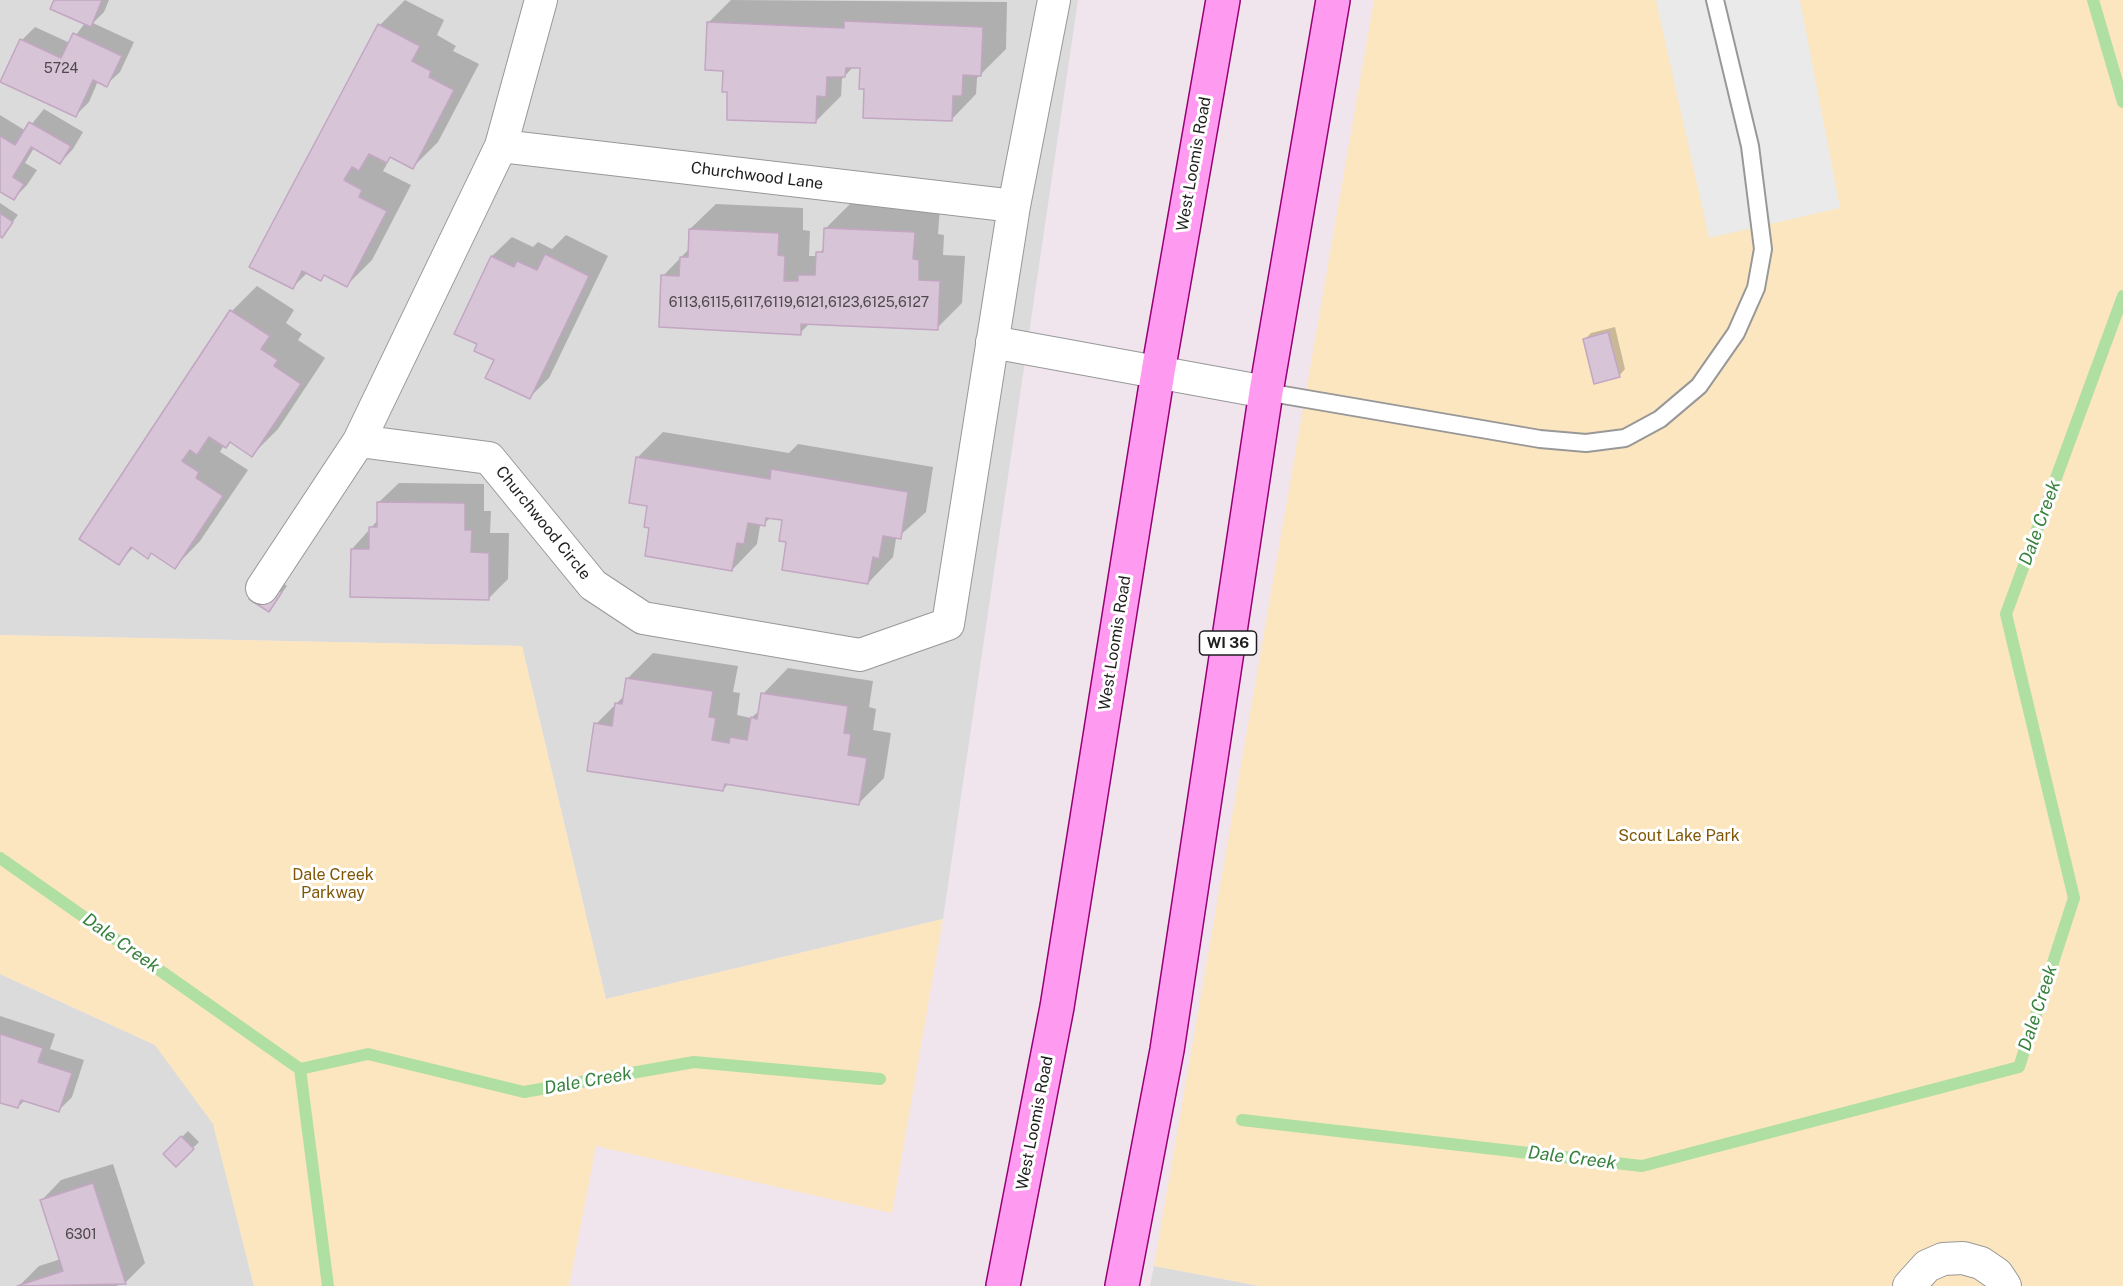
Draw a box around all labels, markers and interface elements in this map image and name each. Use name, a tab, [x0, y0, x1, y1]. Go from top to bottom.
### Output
house number: 5724	[44, 61, 78, 77]
street label: West Loomis Road	[1173, 95, 1215, 233]
street label: Churchwood Lane	[690, 158, 824, 194]
house number: 6113,6115,6117,6119,6121,6123,6125,6127	[669, 295, 929, 311]
street label: Churchwood Circle	[491, 462, 595, 584]
water label: Dale Creek	[2015, 478, 2065, 568]
street label: West Loomis Road	[1095, 574, 1135, 712]
road number: WI 36	[1200, 631, 1256, 655]
park label: Scout Lake Park	[1618, 826, 1740, 846]
park label: Dale Creek Parkway	[292, 865, 374, 903]
water label: Dale Creek	[78, 909, 164, 977]
water label: Dale Creek	[2014, 962, 2062, 1054]
street label: West Loomis Road	[1013, 1054, 1057, 1192]
water label: Dale Creek	[542, 1063, 634, 1099]
water label: Dale Creek	[1527, 1142, 1617, 1174]
house number: 6301	[65, 1227, 97, 1243]

